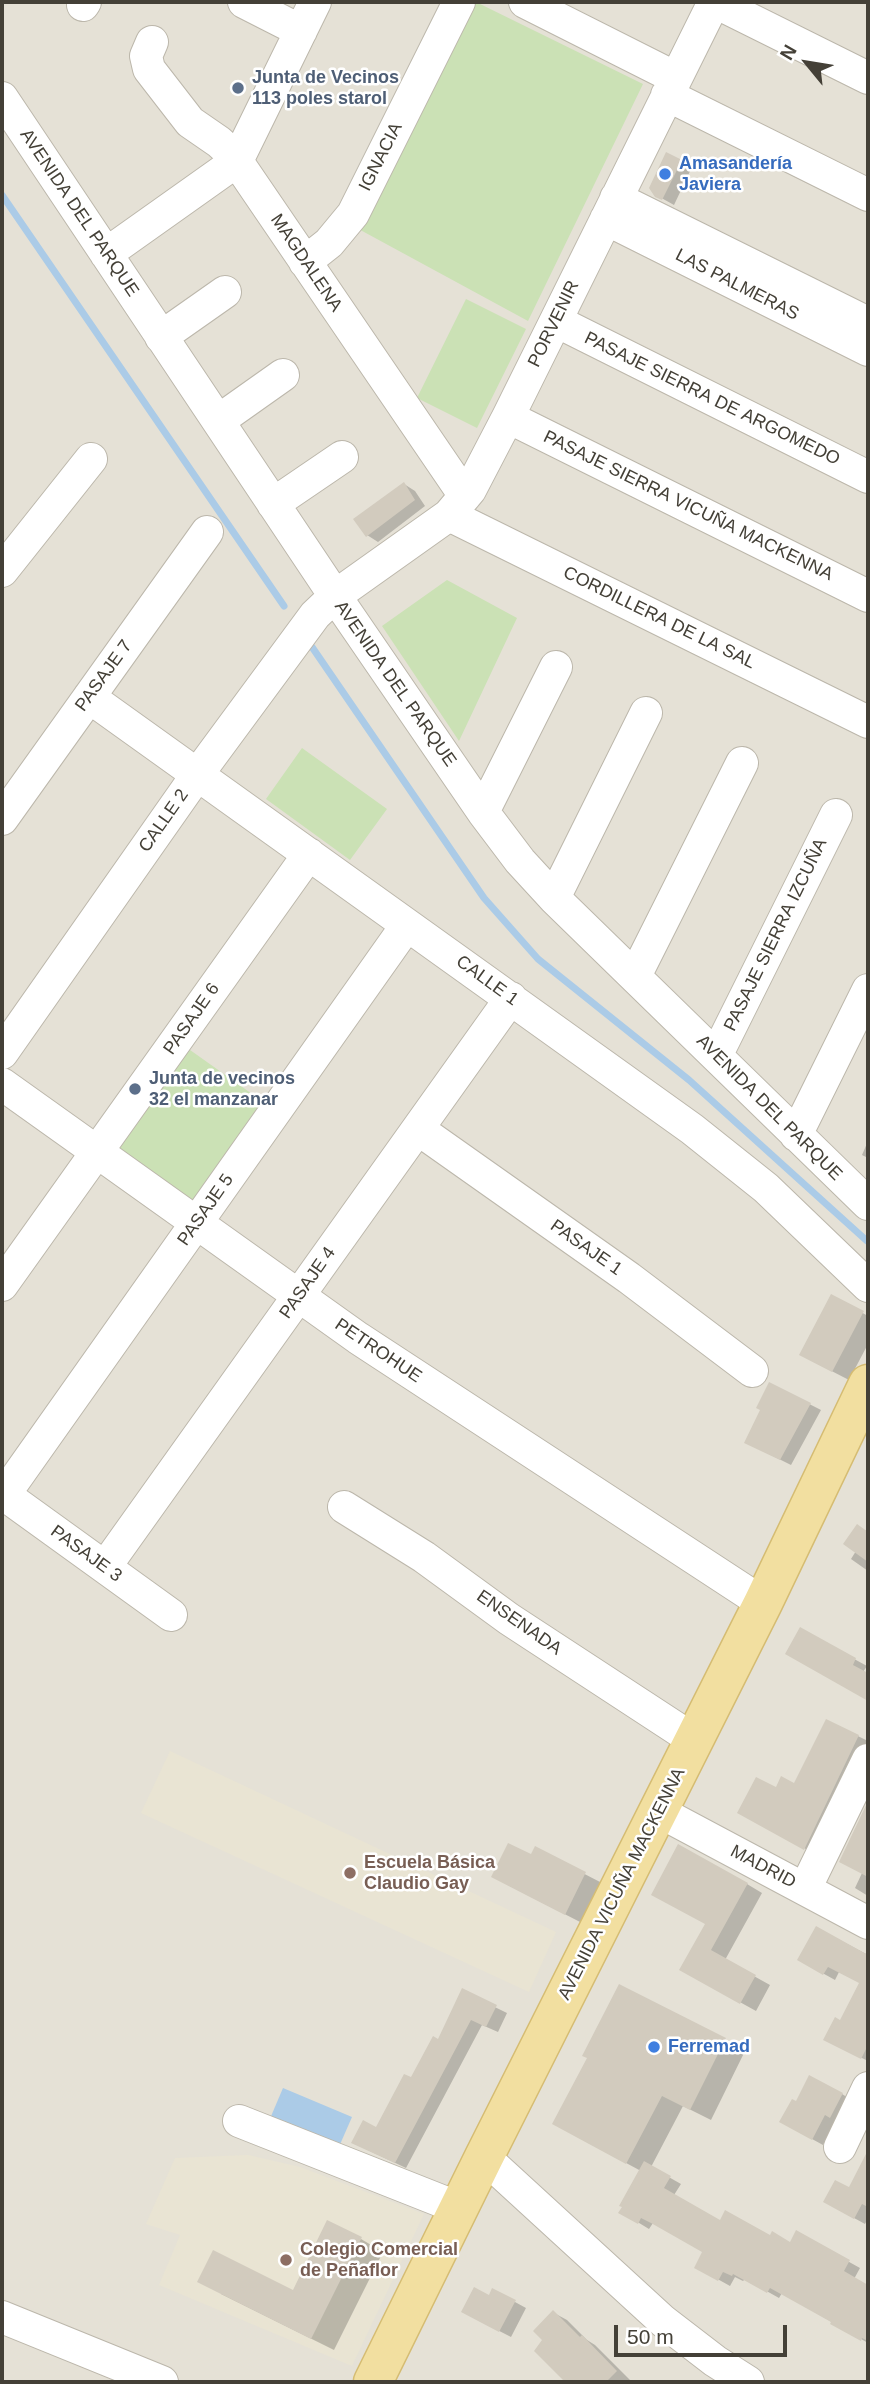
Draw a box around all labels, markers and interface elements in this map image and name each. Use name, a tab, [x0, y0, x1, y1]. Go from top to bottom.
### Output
north arrow	[772, 28, 842, 98]
text: N	[776, 41, 801, 63]
place label: Junta de Vecinos 113 poles starol	[252, 67, 399, 110]
marker: Junta de Vecinos 113 poles starol	[230, 80, 246, 96]
street label: IGNACIA	[355, 119, 407, 195]
street label: AVENIDA DEL PARQUE	[15, 125, 143, 301]
place label: Amasandería Javiera	[679, 153, 792, 196]
marker: Amasandería Javiera	[657, 166, 673, 182]
street label: MAGDALENA	[265, 210, 347, 316]
street label: LAS PALMERAS	[672, 245, 802, 325]
street label: PORVENIR	[524, 277, 584, 371]
street label: PASAJE SIERRA DE ARGOMEDO	[581, 328, 843, 470]
street label: PASAJE SIERRA VICUÑA MACKENNA	[540, 426, 836, 586]
street label: CORDILLERA DE LA SAL	[559, 562, 759, 674]
street label: AVENIDA DEL PARQUE	[330, 597, 460, 771]
street label: PASAJE 7	[71, 636, 137, 716]
street label: CALLE 2	[134, 785, 194, 857]
street label: PASAJE SIERRA IZCUÑA	[720, 835, 832, 1035]
street label: CALLE 1	[452, 951, 522, 1011]
street label: PASAJE 6	[159, 979, 225, 1059]
street label: AVENIDA DEL PARQUE	[692, 1031, 846, 1185]
place label: Junta de vecinos 32 el manzanar	[149, 1068, 295, 1110]
marker: Junta de vecinos 32 el manzanar	[127, 1081, 143, 1097]
street label: PASAJE 5	[173, 1170, 239, 1250]
street label: PASAJE 1	[546, 1215, 626, 1281]
street label: PASAJE 4	[275, 1243, 341, 1323]
street label: PETROHUE	[331, 1314, 425, 1388]
street label: PASAJE 3	[46, 1521, 126, 1587]
street label: ENSENADA	[472, 1586, 566, 1660]
street label: AVENIDA VICUÑA MACKENNA	[554, 1764, 690, 2004]
street label: MADRID	[727, 1841, 799, 1893]
place label: Escuela Básica Claudio Gay	[364, 1852, 495, 1895]
marker: Escuela Básica Claudio Gay	[342, 1865, 358, 1881]
place label: Ferremad	[668, 2036, 750, 2058]
marker: Ferremad	[646, 2039, 662, 2055]
place label: Colegio Comercial de Peñaflor	[300, 2239, 458, 2282]
marker: Colegio Comercial de Peñaflor	[278, 2252, 294, 2268]
scale bar	[618, 2310, 791, 2354]
text: 50 m	[627, 2325, 674, 2348]

